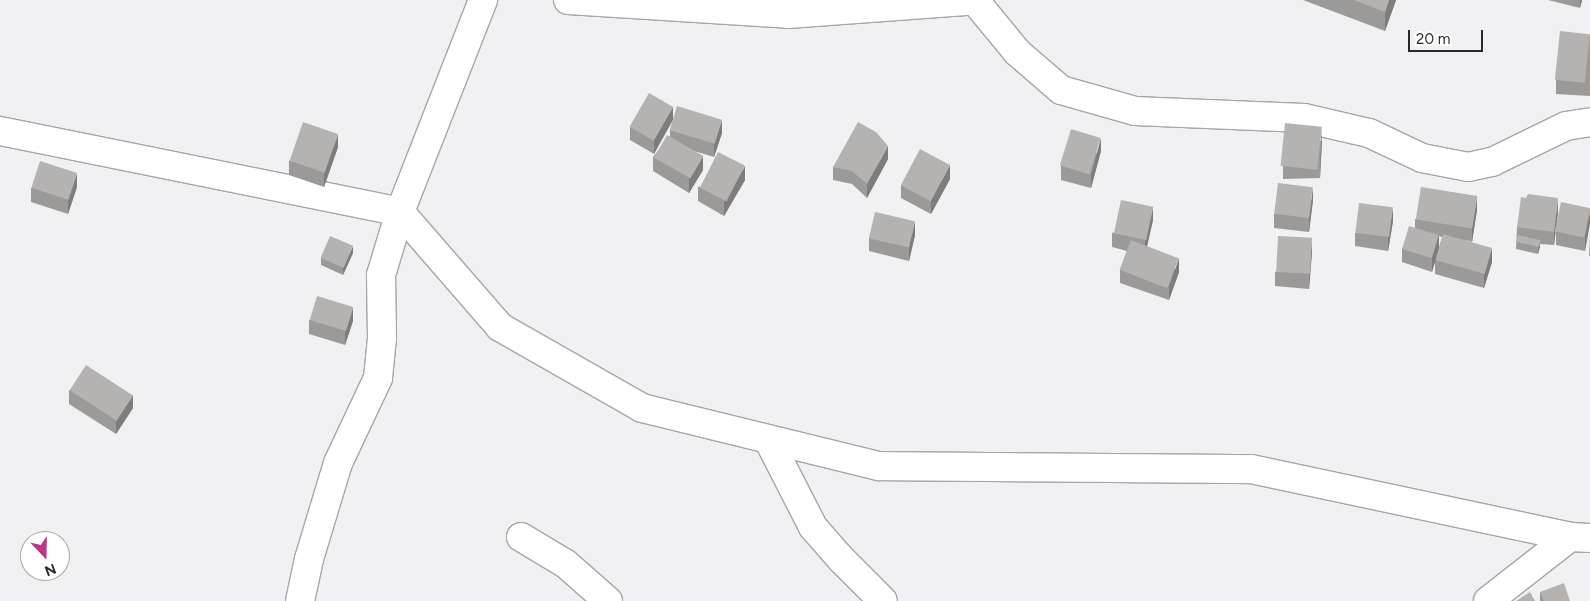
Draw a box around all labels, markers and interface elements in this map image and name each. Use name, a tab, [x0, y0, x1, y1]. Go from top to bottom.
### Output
scale bar	[1410, 20, 1485, 52]
text: 20 m	[1416, 30, 1450, 48]
north arrow	[20, 531, 70, 581]
text: N	[42, 560, 58, 579]

